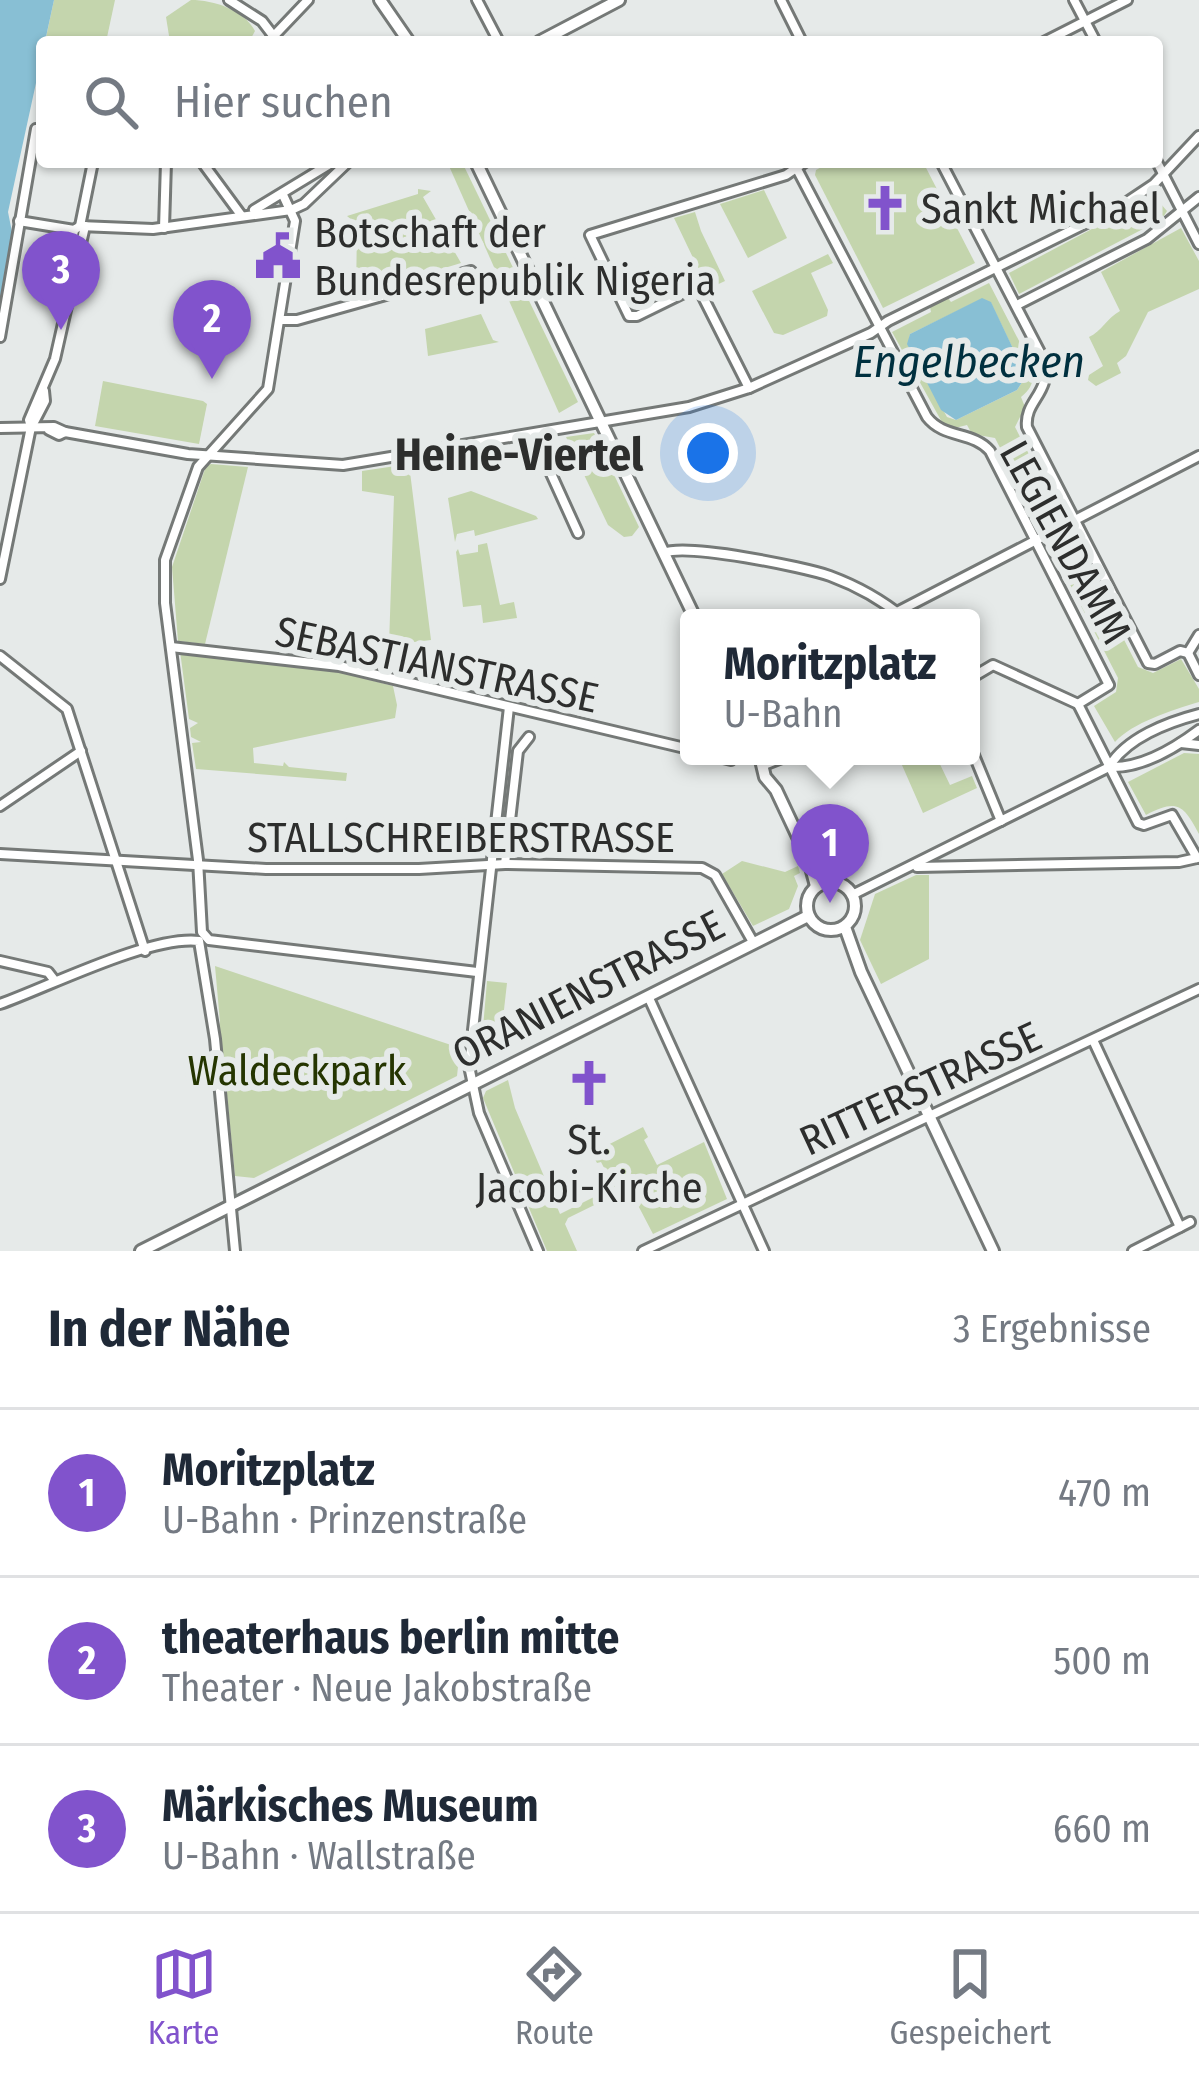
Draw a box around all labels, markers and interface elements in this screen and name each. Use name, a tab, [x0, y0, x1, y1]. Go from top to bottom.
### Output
search box	[36, 36, 1163, 168]
icon: search	[78, 69, 144, 135]
text: Hier suchen	[174, 75, 393, 129]
church icon: Sankt Michael	[860, 183, 910, 233]
place label: Sankt Michael	[921, 184, 1161, 234]
place label: Botschaft der Bundesrepublik Nigeria	[314, 208, 716, 306]
pin: 3	[22, 231, 100, 330]
public building icon: Botschaft der Bundesrepublik Nigeria	[253, 231, 303, 281]
pin: 2	[173, 280, 251, 379]
water label: Engelbecken	[853, 335, 1085, 389]
your location	[678, 423, 738, 483]
district label: Heine-Viertel	[395, 428, 644, 482]
street label: LEGIENDAMM	[989, 432, 1141, 653]
street label: SEBASTIANSTRASSE	[271, 606, 603, 724]
popup	[680, 609, 980, 765]
text: Moritzplatz	[724, 637, 936, 691]
text: U-Bahn	[724, 691, 843, 737]
pin: 1	[791, 804, 869, 903]
street label: STALLSCHREIBERSTRASSE	[247, 813, 675, 863]
street label: ORANIENSTRASSE	[444, 900, 733, 1080]
street label: RITTERSTRASSE	[792, 1011, 1049, 1167]
park label: Waldeckpark	[188, 1046, 407, 1096]
church icon: St. Jacobi-Kirche	[564, 1058, 614, 1108]
place label: St. Jacobi-Kirche	[476, 1115, 702, 1213]
text: In der Nähe	[48, 1298, 290, 1360]
text: 3 Ergebnisse	[953, 1306, 1151, 1352]
text: Moritzplatz	[162, 1443, 375, 1497]
text: 1	[79, 1470, 95, 1516]
text: 470 m	[1058, 1470, 1151, 1516]
text: U-Bahn · Prinzenstraße	[162, 1497, 527, 1543]
text: theaterhaus berlin mitte	[162, 1611, 619, 1665]
text: 2	[78, 1638, 96, 1684]
text: 500 m	[1053, 1638, 1151, 1684]
text: Theater · Neue Jakobstraße	[162, 1665, 592, 1711]
text: Märkisches Museum	[162, 1779, 539, 1833]
text: 3	[78, 1806, 96, 1852]
text: 660 m	[1053, 1806, 1151, 1852]
text: U-Bahn · Wallstraße	[162, 1833, 476, 1879]
tab: Karte	[148, 1941, 219, 2053]
tab: Route	[515, 1941, 594, 2053]
tab: Gespeichert	[890, 1941, 1051, 2053]

